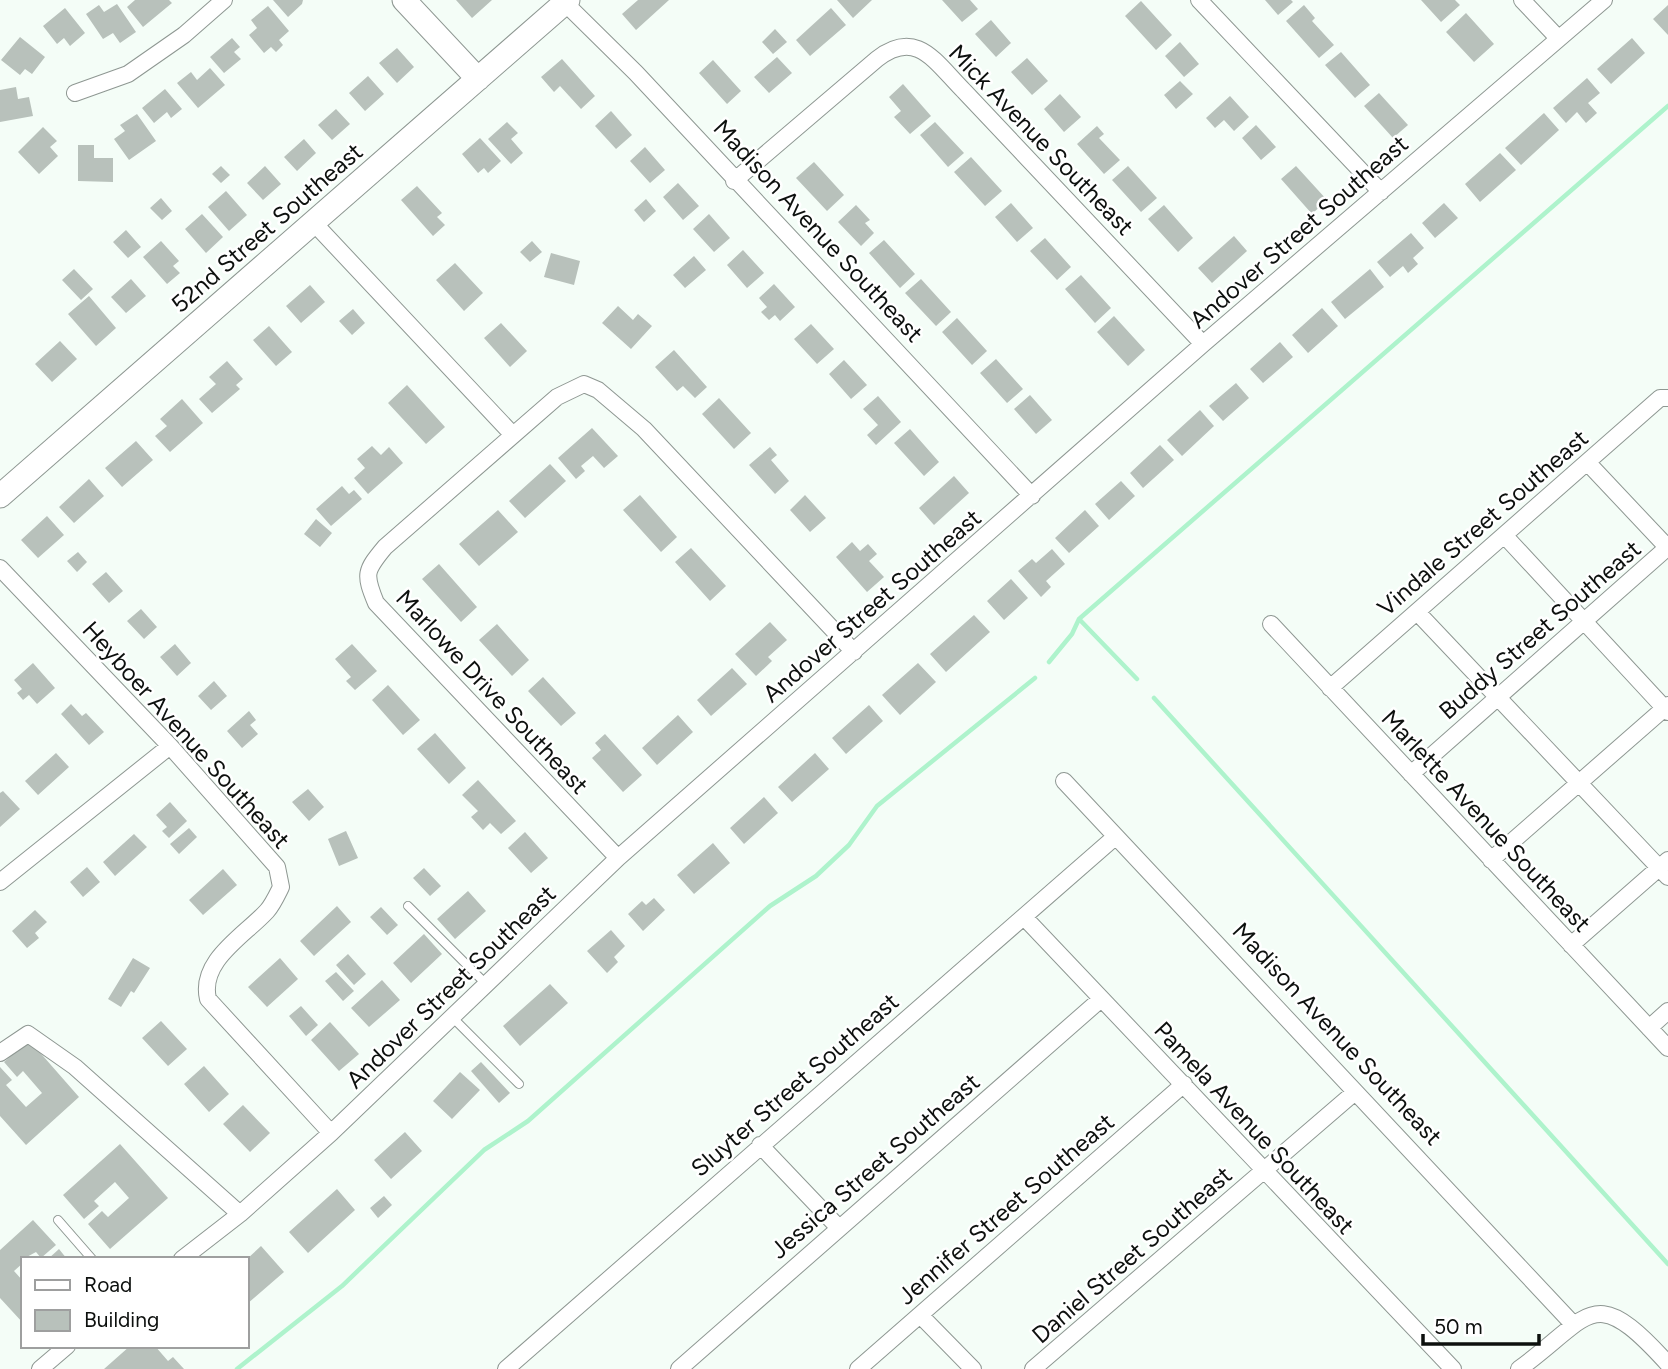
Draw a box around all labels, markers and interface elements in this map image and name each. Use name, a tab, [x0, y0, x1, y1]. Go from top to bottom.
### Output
street label: Mick Avenue Southeast	[943, 38, 1140, 241]
street label: Madison Avenue Southeast	[708, 113, 929, 348]
street label: Andover Street Southeast	[1184, 129, 1414, 334]
street label: 52nd Street Southeast	[165, 137, 368, 319]
street label: Vindale Street Southeast	[1371, 423, 1594, 622]
street label: Andover Street Southeast	[757, 503, 987, 708]
street label: Buddy Street Southeast	[1433, 534, 1647, 725]
street label: Marlowe Drive Southeast	[390, 584, 595, 800]
street label: Heyboer Avenue Southeast	[77, 615, 296, 854]
street label: Marlette Avenue Southeast	[1376, 703, 1597, 938]
street label: Andover Street Southeast	[340, 879, 561, 1094]
street label: Madison Avenue Southeast	[1227, 916, 1448, 1151]
street label: Sluyter Street Southeast	[685, 987, 904, 1183]
street label: Pamela Avenue Southeast	[1148, 1015, 1360, 1240]
street label: Jessica Street Southeast	[764, 1067, 985, 1264]
street label: Jennifer Street Southeast	[892, 1107, 1120, 1310]
street label: Daniel Street Southeast	[1026, 1160, 1238, 1349]
legend	[21, 1257, 248, 1348]
text: Road	[84, 1272, 132, 1297]
scale bar	[1423, 1302, 1538, 1346]
text: Building	[84, 1307, 159, 1332]
text: 50 m	[1434, 1314, 1483, 1339]

